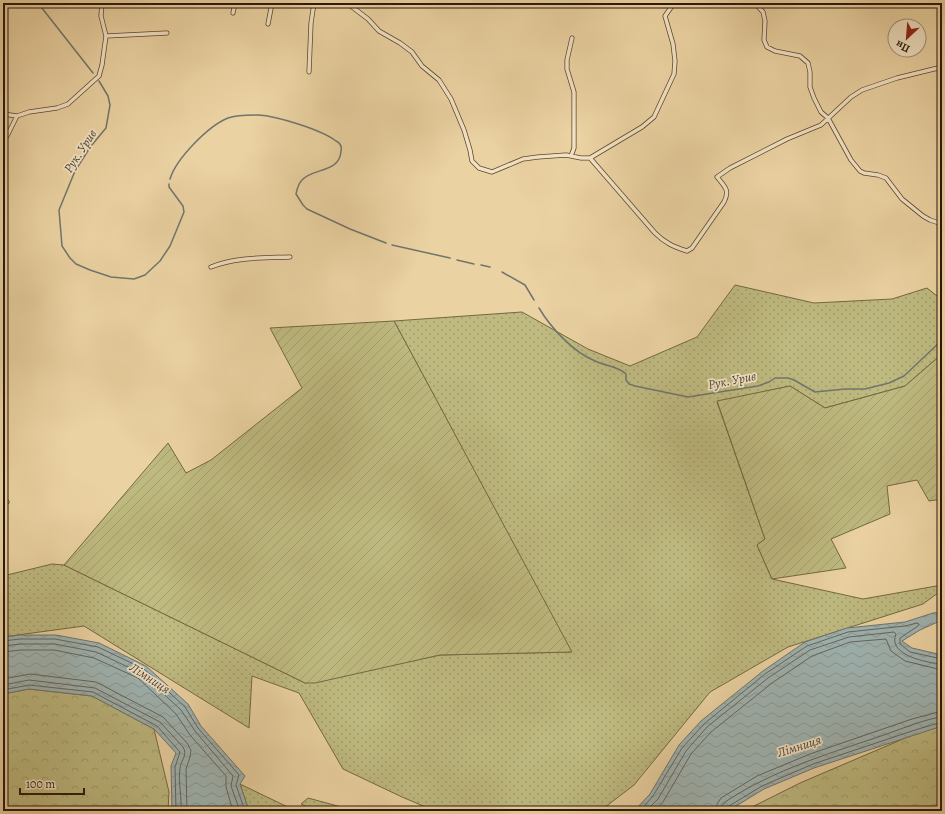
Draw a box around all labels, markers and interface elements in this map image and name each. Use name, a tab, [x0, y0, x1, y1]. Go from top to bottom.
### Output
north arrow	[887, 18, 927, 58]
text: Пн	[893, 36, 913, 56]
water label: Рук. Урив	[60, 126, 100, 176]
water label: Рук. Урив	[706, 367, 758, 393]
water label: Лімниця	[125, 658, 174, 698]
water label: Лімниця	[774, 731, 823, 761]
scale bar	[20, 770, 84, 796]
text: 100 m	[26, 776, 55, 792]

